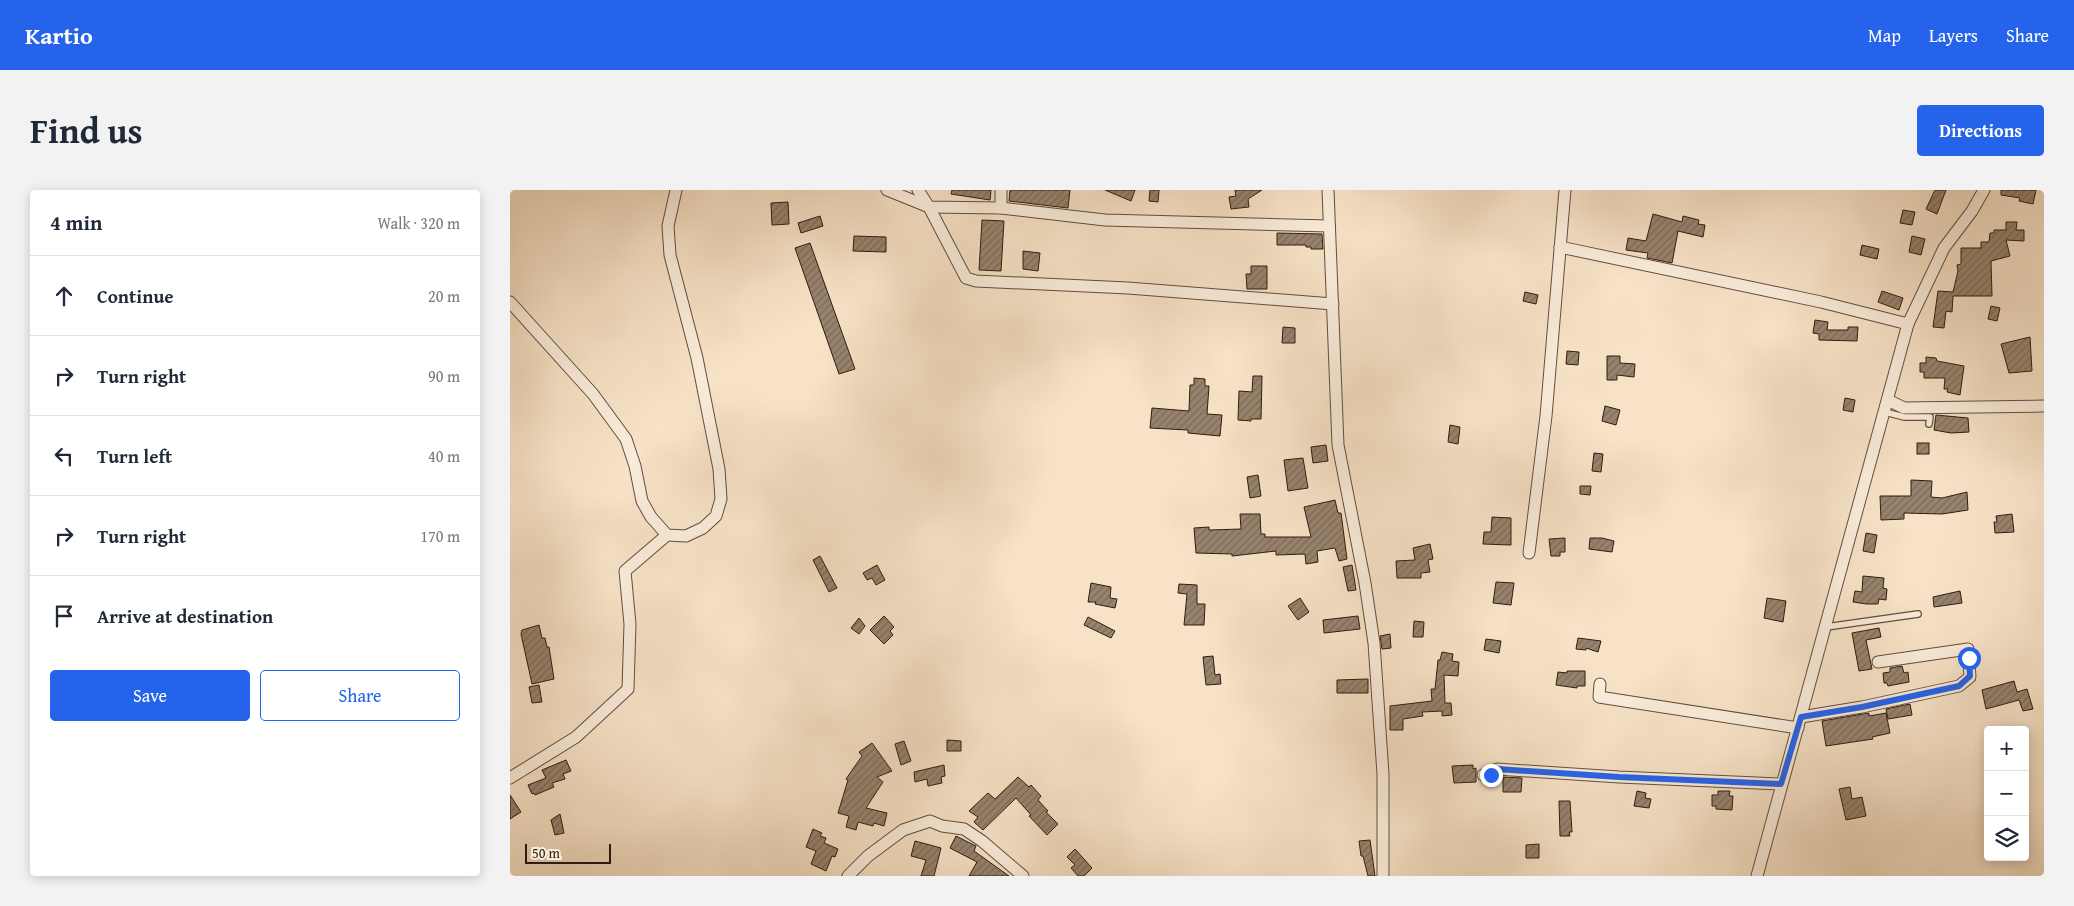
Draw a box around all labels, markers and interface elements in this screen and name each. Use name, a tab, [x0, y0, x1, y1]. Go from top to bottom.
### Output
text: Kartio	[25, 18, 93, 53]
text: Map	[1868, 22, 1901, 49]
text: Layers	[1929, 22, 1978, 49]
text: Share	[2006, 22, 2049, 49]
text: Find us	[30, 105, 143, 156]
button: Directions	[1917, 105, 2044, 156]
text: 4 min	[50, 207, 102, 238]
text: Walk · 320 m	[377, 211, 460, 235]
icon: ahead	[50, 282, 78, 310]
text: Continue	[97, 282, 174, 310]
text: 20 m	[428, 284, 460, 308]
icon: right	[50, 362, 78, 390]
text: Turn right	[97, 362, 186, 390]
text: 90 m	[428, 364, 460, 388]
icon: left	[50, 442, 78, 470]
text: Turn left	[97, 442, 172, 470]
text: 40 m	[428, 444, 460, 468]
icon: right	[50, 522, 78, 550]
text: Turn right	[97, 522, 186, 550]
text: 170 m	[420, 524, 460, 548]
icon: arrive	[50, 602, 78, 630]
text: Arrive at destination	[97, 602, 273, 630]
route start	[1958, 647, 1981, 670]
button: Save	[50, 670, 250, 721]
button: Share	[260, 670, 460, 721]
map controls	[1984, 726, 2029, 861]
button: +	[1984, 726, 2029, 771]
route end	[1480, 764, 1503, 787]
button: −	[1984, 771, 2029, 816]
button: layers	[1984, 816, 2029, 861]
scale bar	[525, 841, 611, 864]
text: 50 m	[532, 843, 560, 863]

